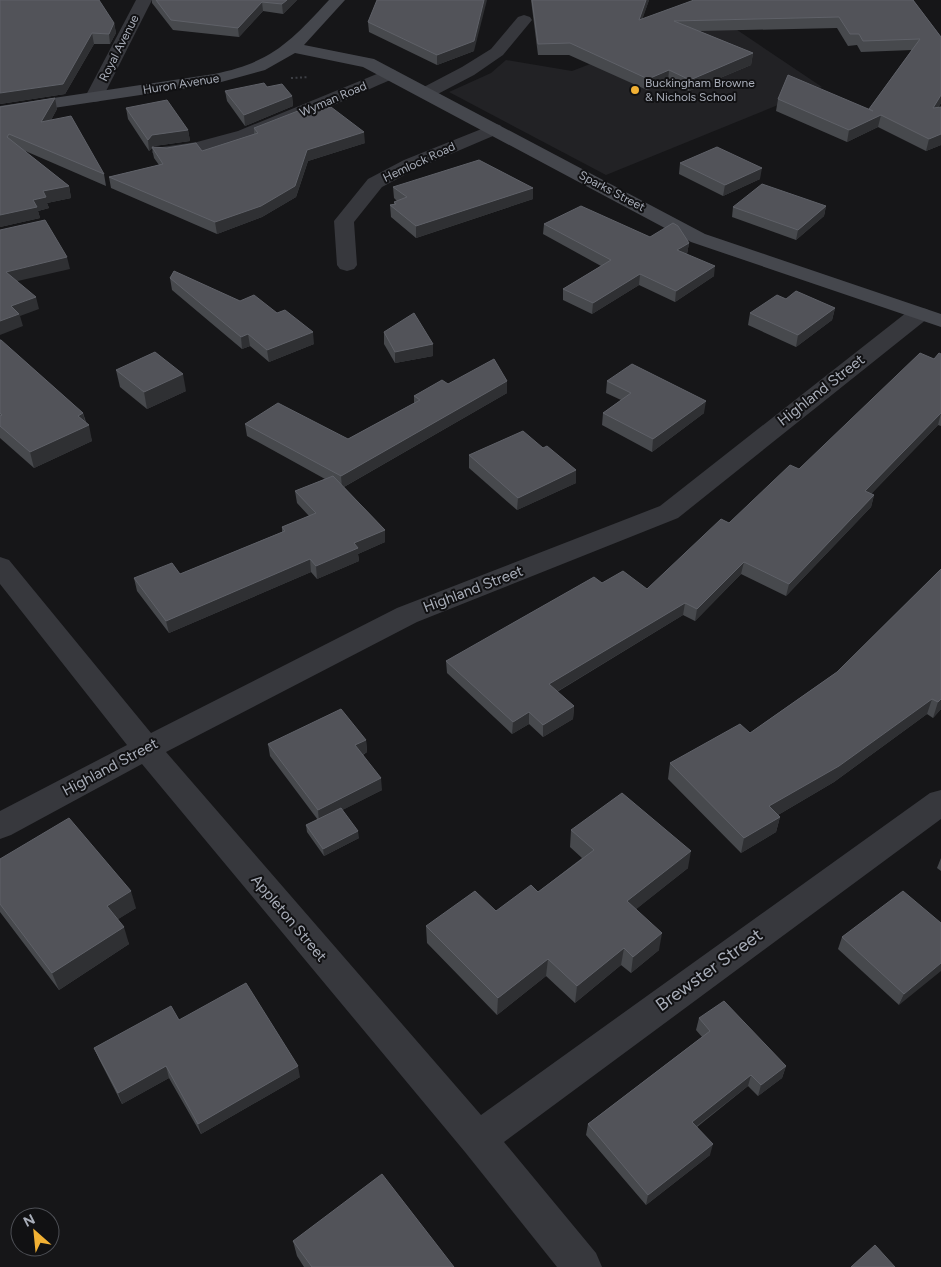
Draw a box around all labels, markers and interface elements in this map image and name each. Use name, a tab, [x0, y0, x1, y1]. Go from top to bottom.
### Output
street label: Royal Avenue	[96, 12, 142, 84]
street label: Huron Avenue	[142, 71, 221, 97]
place label: Buckingham Browne & Nichols School	[645, 76, 755, 104]
street label: Wyman Road	[297, 79, 369, 119]
marker: Buckingham Browne & Nichols School	[629, 84, 641, 96]
street label: Hemlock Road	[381, 139, 457, 185]
street label: Sparks Street	[577, 168, 648, 214]
street label: Highland Street	[774, 350, 868, 430]
street label: Highland Street	[420, 562, 526, 616]
street label: Highland Street	[59, 734, 161, 800]
street label: Appleton Street	[247, 871, 331, 965]
street label: Brewster Street	[651, 924, 767, 1016]
north arrow	[10, 1207, 60, 1257]
text: N	[21, 1211, 38, 1231]

